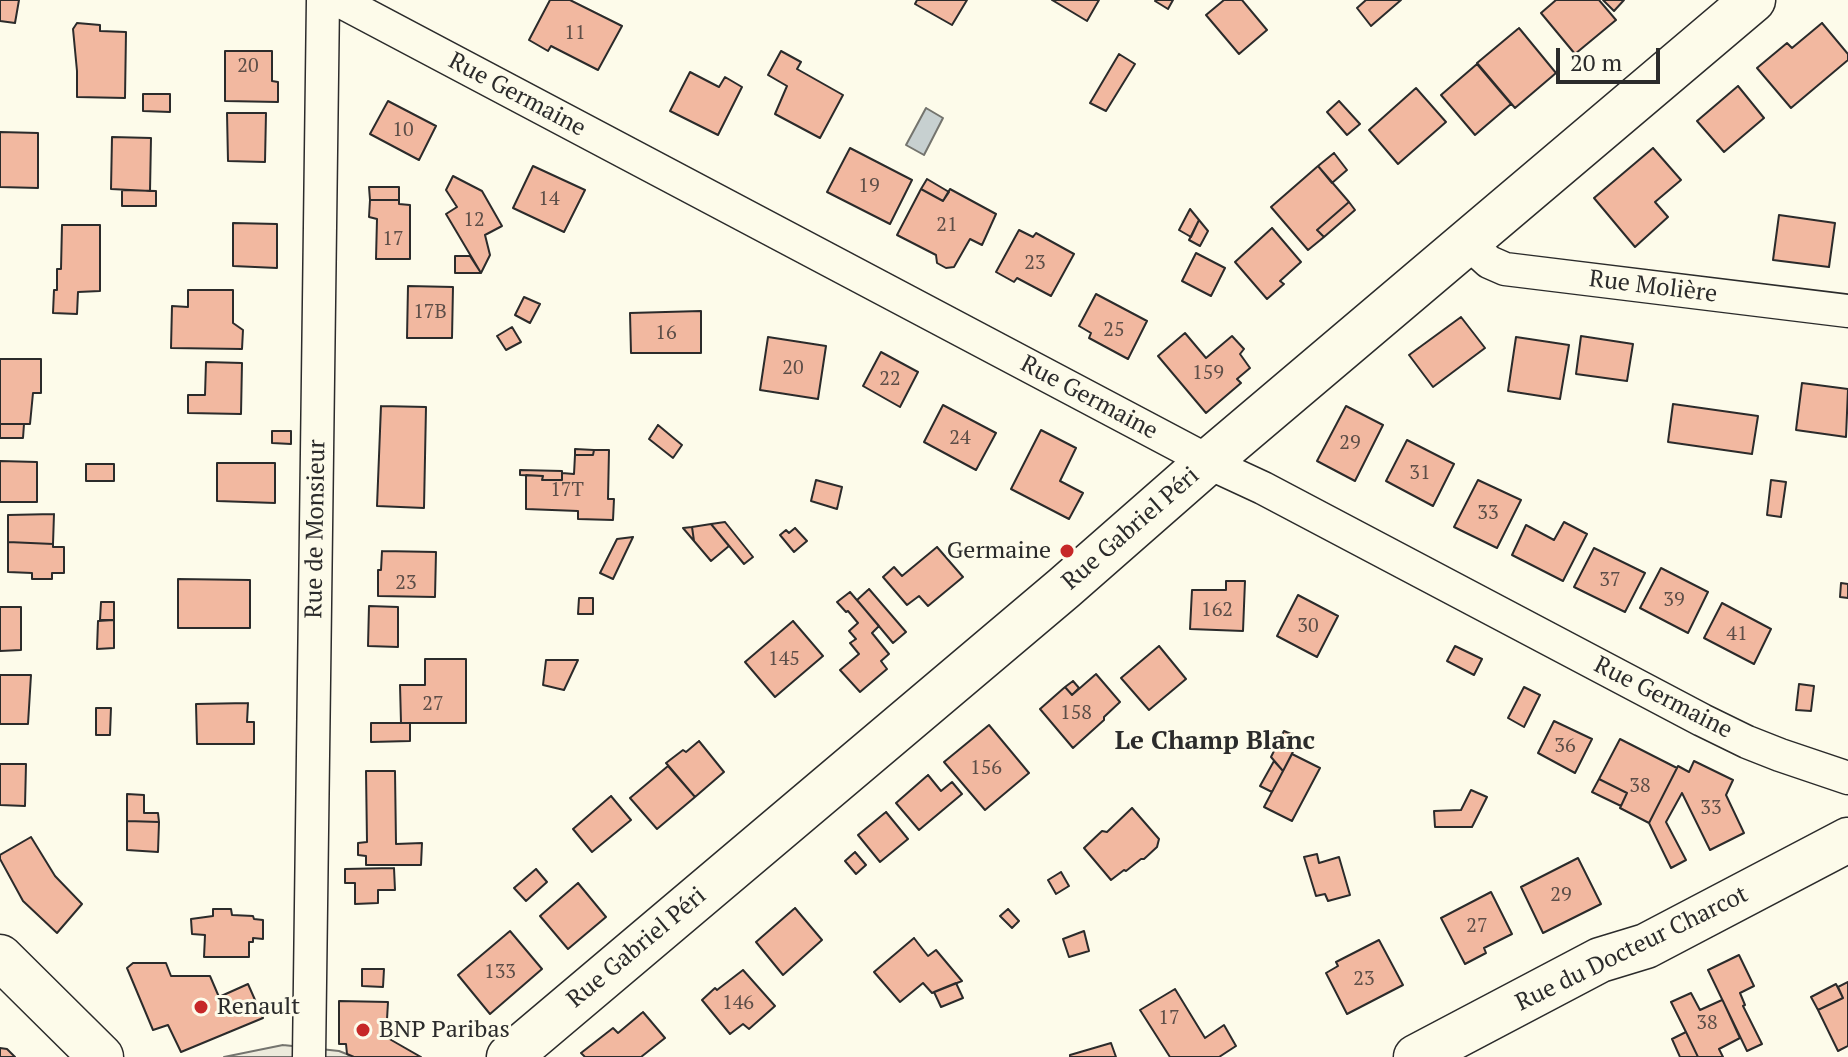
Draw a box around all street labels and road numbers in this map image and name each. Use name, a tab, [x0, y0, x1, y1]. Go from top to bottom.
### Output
street label: Rue Germaine	[444, 47, 590, 143]
street label: Rue Molière	[1587, 265, 1719, 309]
street label: Rue Germaine	[1016, 350, 1162, 446]
street label: Rue de Monsieur	[300, 439, 332, 619]
street label: Rue Gabriel Péri	[1057, 462, 1205, 596]
street label: Rue Germaine	[1589, 651, 1737, 745]
street label: Rue du Docteur Charcot	[1511, 880, 1753, 1018]
street label: Rue Gabriel Péri	[562, 882, 712, 1014]

